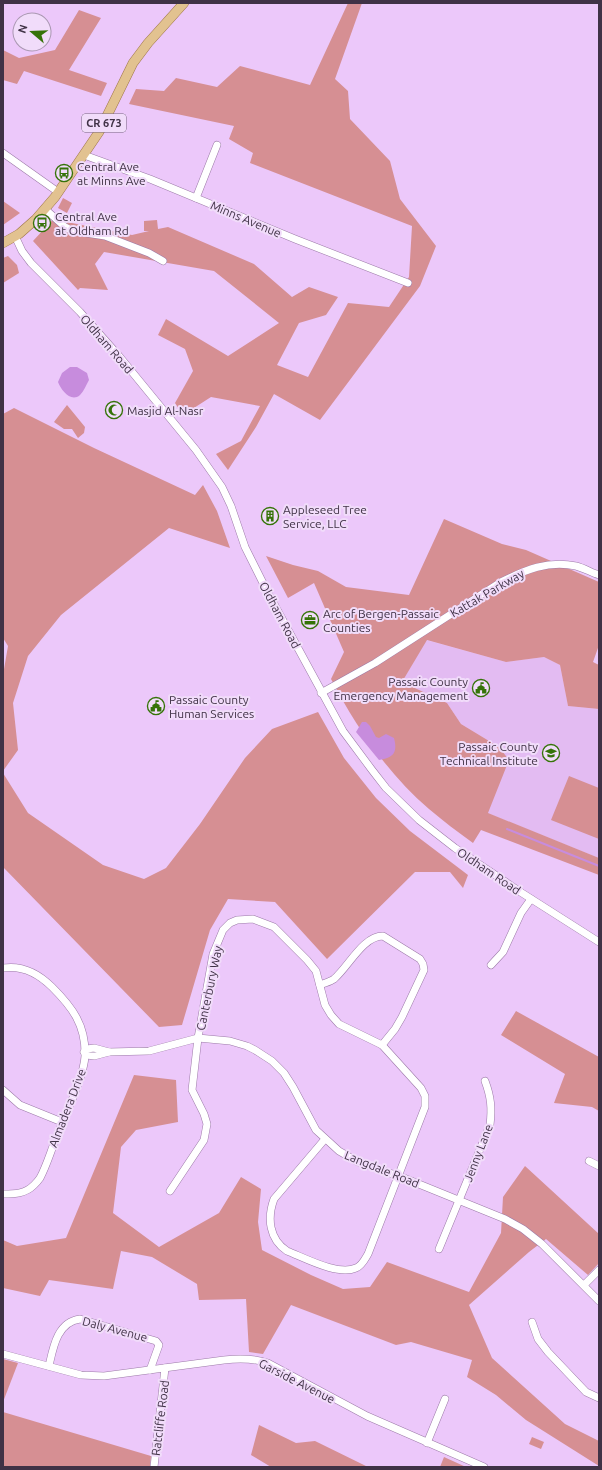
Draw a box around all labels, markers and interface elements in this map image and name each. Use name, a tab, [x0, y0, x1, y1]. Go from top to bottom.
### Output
north arrow	[12, 12, 52, 52]
text: N	[16, 23, 30, 35]
road number: CR 673	[82, 114, 126, 132]
place label: Central Ave at Minns Ave	[77, 160, 146, 187]
bus stop icon: Central Ave at Minns Ave	[54, 163, 74, 183]
street label: Minns Avenue	[209, 198, 283, 240]
place label: Central Ave at Oldham Rd	[55, 210, 129, 237]
bus stop icon: Central Ave at Oldham Rd	[32, 213, 52, 233]
street label: Oldham Road	[78, 312, 136, 376]
mosque icon: Masjid Al-Nasr	[104, 400, 124, 420]
place label: Masjid Al-Nasr	[127, 404, 204, 417]
place label: Appleseed Tree Service, LLC	[283, 503, 367, 530]
building icon: Appleseed Tree Service, LLC	[260, 506, 280, 526]
street label: Kattak Parkway	[448, 567, 526, 619]
street label: Oldham Road	[257, 580, 303, 650]
place label: Arc of Bergen-Passaic Counties	[323, 607, 439, 634]
office icon: Arc of Bergen-Passaic Counties	[300, 610, 320, 630]
place label: Passaic County Emergency Management	[333, 675, 468, 702]
public building icon: Passaic County Emergency Management	[471, 678, 491, 698]
place label: Passaic County Human Services	[169, 693, 254, 720]
public building icon: Passaic County Human Services	[146, 696, 166, 716]
place label: Passaic County Technical Institute	[440, 740, 538, 767]
school or university icon: Passaic County Technical Institute	[541, 743, 561, 763]
street label: Oldham Road	[455, 845, 523, 897]
street label: Canterbury Way	[194, 944, 224, 1032]
street label: Almadera Drive	[46, 1067, 88, 1149]
street label: Jenny Lane	[461, 1122, 495, 1184]
street label: Langdale Road	[343, 1148, 421, 1190]
street label: Daly Avenue	[81, 1314, 149, 1344]
street label: Garside Avenue	[257, 1356, 337, 1406]
street label: Ratcliffe Road	[149, 1379, 171, 1457]

